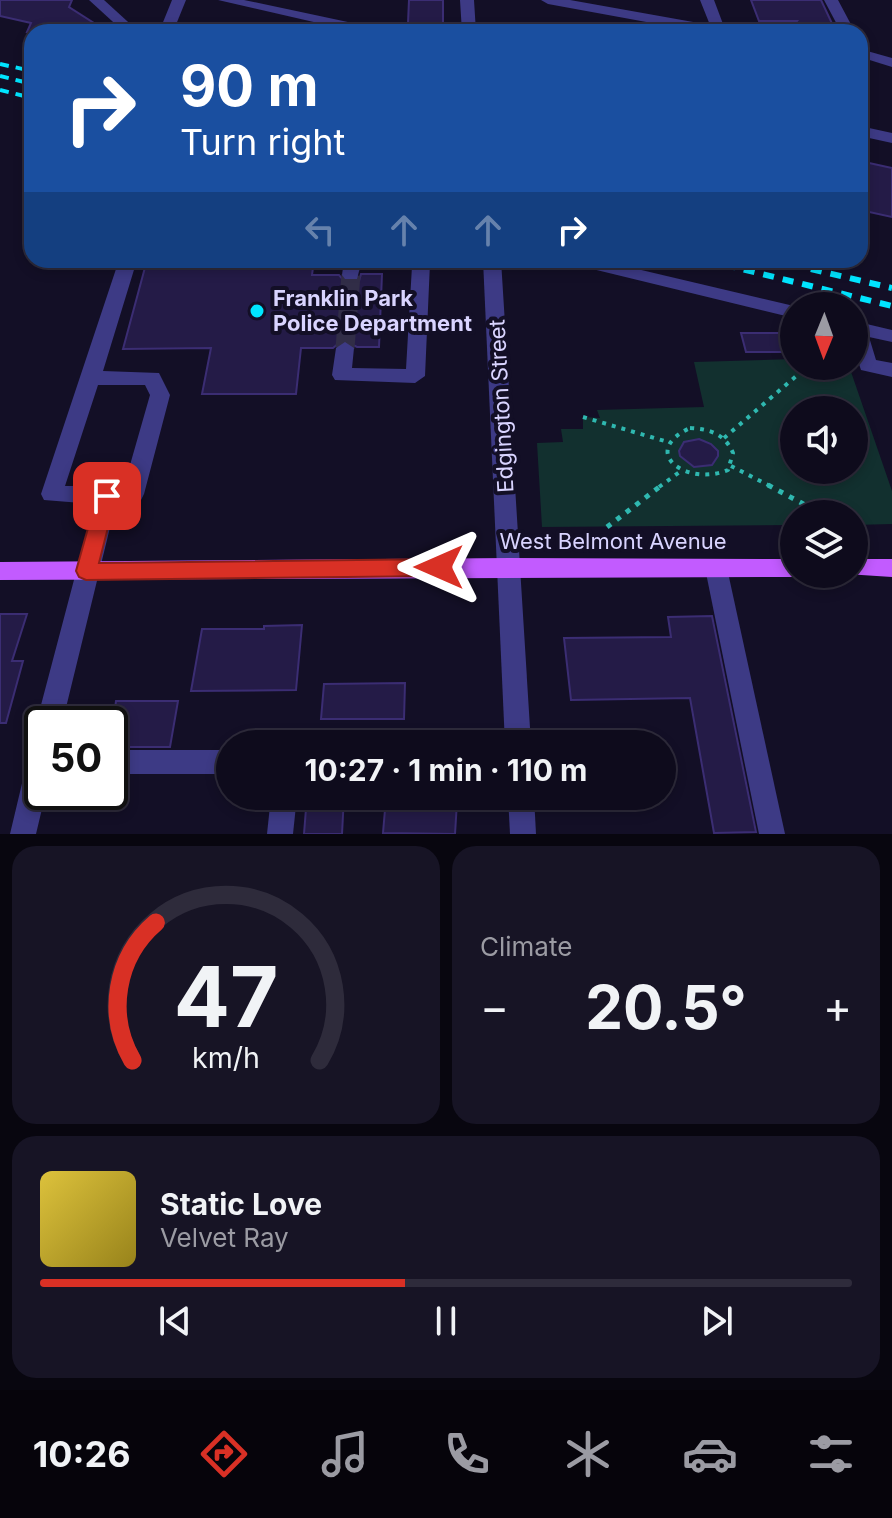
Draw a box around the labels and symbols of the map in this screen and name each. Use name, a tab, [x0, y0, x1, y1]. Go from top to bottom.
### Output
place label: Franklin Park Police Department	[273, 285, 472, 336]
north arrow	[780, 292, 868, 380]
marker: Franklin Park Police Department	[248, 302, 266, 320]
street label: Edgington Street	[483, 319, 519, 493]
pin	[73, 462, 141, 530]
position arrow	[397, 525, 481, 609]
street label: West Belmont Avenue	[499, 528, 727, 554]
speed limit sign: 50	[24, 706, 128, 810]

